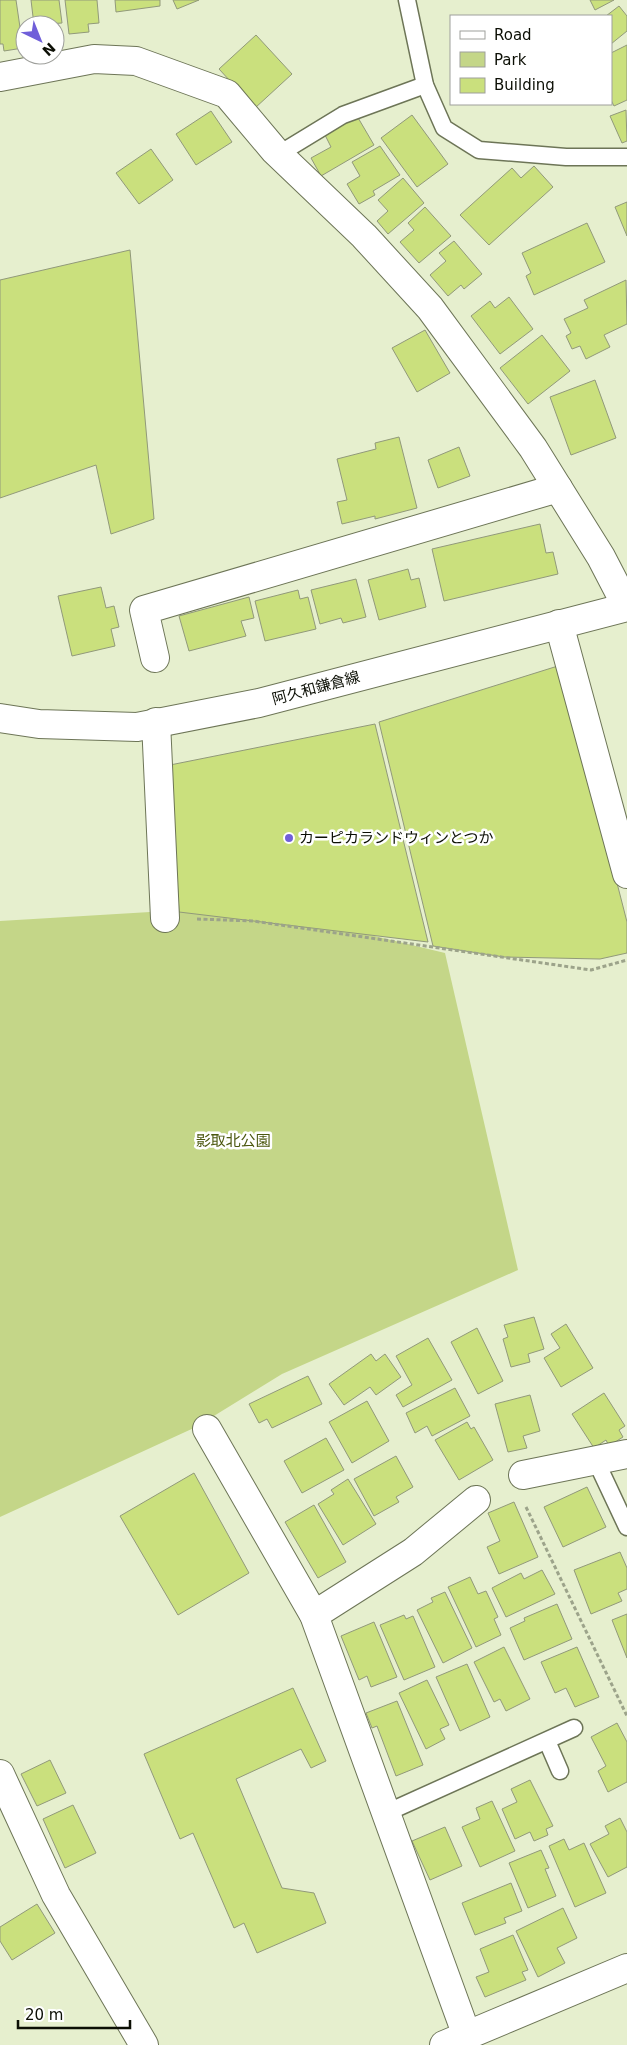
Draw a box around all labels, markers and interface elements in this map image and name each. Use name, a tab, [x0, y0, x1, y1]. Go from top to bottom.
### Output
north arrow	[15, 15, 65, 65]
legend	[450, 15, 612, 105]
text: Road	[494, 26, 532, 44]
text: N	[39, 40, 59, 59]
text: Park	[494, 51, 527, 69]
text: Building	[494, 76, 555, 94]
street label: 阿久和鎌倉線	[270, 668, 362, 708]
place label: カーピカランドウィンとつか	[299, 829, 493, 847]
marker: カーピカランドウィンとつか	[283, 832, 295, 844]
park label: 影取北公園	[195, 1132, 271, 1150]
scale bar	[18, 1998, 130, 2030]
text: 20 m	[25, 2006, 63, 2024]

